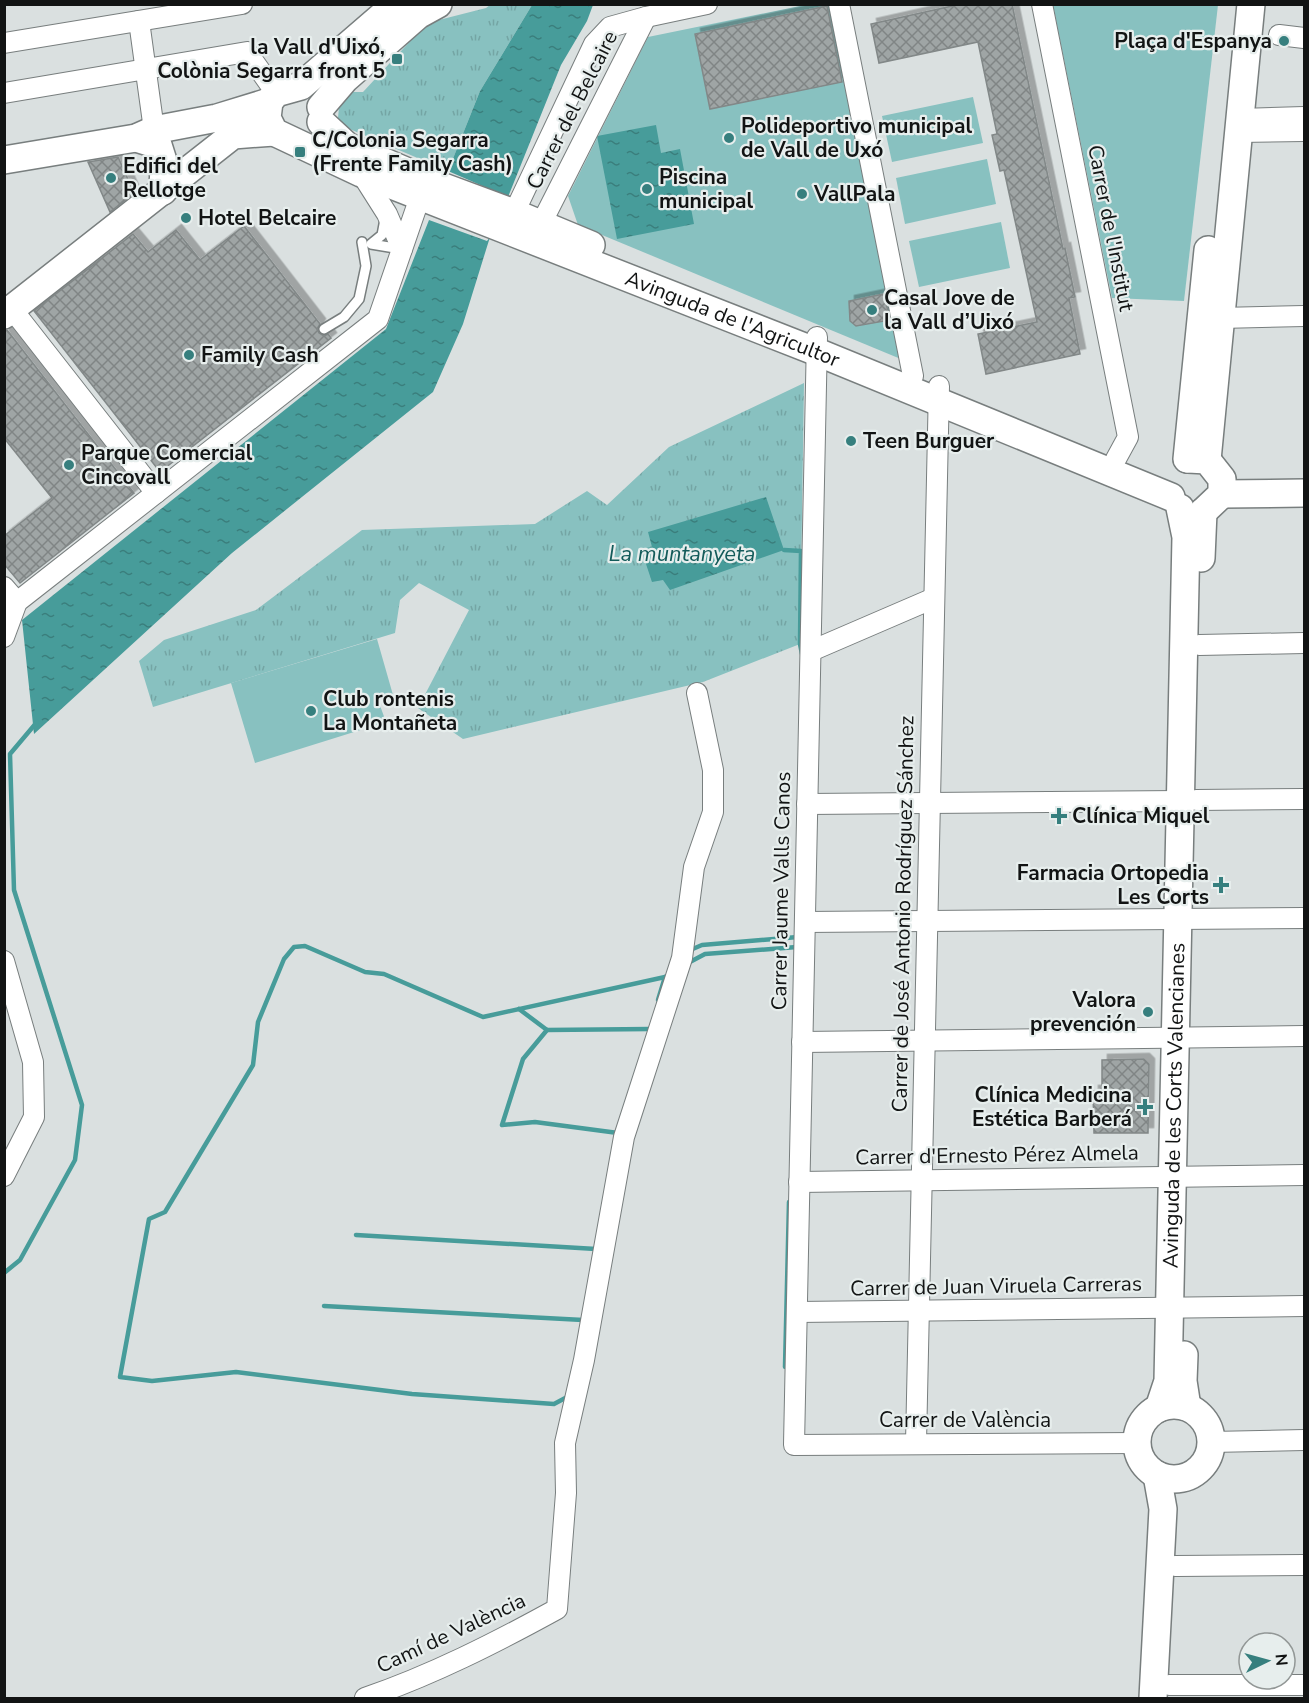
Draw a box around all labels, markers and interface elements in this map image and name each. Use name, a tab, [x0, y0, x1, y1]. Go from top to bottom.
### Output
street label: Carrer del Belcaire	[520, 26, 624, 194]
place label: Plaça d'Espanya	[1114, 27, 1272, 55]
place label: la Vall d'Uixó, Colònia Segarra front 5	[157, 33, 385, 85]
marker: Plaça d'Espanya	[1277, 34, 1291, 48]
marker: la Vall d'Uixó, Colònia Segarra front 5	[390, 52, 404, 66]
place label: Polideportivo municipal de Vall de Uxó	[741, 112, 972, 164]
place label: C/Colonia Segarra (Frente Family Cash)	[312, 126, 513, 178]
marker: Polideportivo municipal de Vall de Uxó	[722, 131, 736, 145]
street label: Carrer de l'Institut	[1081, 142, 1141, 314]
marker: C/Colonia Segarra (Frente Family Cash)	[293, 145, 307, 159]
place label: Edifici del Rellotge	[123, 152, 218, 204]
place label: Piscina municipal	[659, 163, 754, 215]
marker: Edifici del Rellotge	[104, 171, 118, 185]
place label: VallPala	[813, 180, 895, 208]
marker: Piscina municipal	[640, 182, 654, 196]
marker: VallPala	[795, 187, 809, 201]
place label: Hotel Belcaire	[198, 204, 337, 232]
marker: Hotel Belcaire	[179, 211, 193, 225]
street label: Avinguda de l'Agricultor	[621, 264, 844, 374]
place label: Casal Jove de la Vall d’Uixó	[884, 284, 1015, 336]
marker: Casal Jove de la Vall d’Uixó	[865, 303, 879, 317]
place label: Family Cash	[201, 341, 319, 369]
marker: Family Cash	[182, 348, 196, 362]
place label: Teen Burguer	[863, 427, 995, 455]
marker: Teen Burguer	[844, 434, 858, 448]
place label: Parque Comercial Cincovall	[81, 439, 253, 491]
marker: Parque Comercial Cincovall	[62, 458, 76, 472]
water label: La muntanyeta	[609, 539, 755, 569]
place label: Club rontenis La Montañeta	[323, 685, 457, 737]
marker: Club rontenis La Montañeta	[304, 704, 318, 718]
street label: Carrer de José Antonio Rodríguez Sánchez	[886, 715, 920, 1113]
street label: Carrer Jaume Valls Canos	[765, 771, 797, 1011]
place label: Clínica Miquel	[1072, 802, 1210, 830]
marker: Clínica Miquel	[1050, 807, 1068, 825]
place label: Farmacia Ortopedia Les Corts	[1017, 859, 1209, 911]
marker: Farmacia Ortopedia Les Corts	[1214, 878, 1228, 892]
street label: Avinguda de les Corts Valencianes	[1156, 942, 1191, 1269]
place label: Valora prevención	[1030, 986, 1136, 1038]
marker: Valora prevención	[1141, 1005, 1155, 1019]
place label: Clínica Medicina Estética Barberá	[972, 1081, 1132, 1133]
marker: Clínica Medicina Estética Barberá	[1136, 1098, 1154, 1116]
street label: Carrer d'Ernesto Pérez Almela	[855, 1139, 1139, 1171]
street label: Carrer de Juan Viruela Carreras	[850, 1269, 1142, 1303]
street label: Carrer de València	[879, 1406, 1051, 1434]
street label: Camí de València	[372, 1586, 530, 1680]
north arrow	[1237, 1631, 1297, 1691]
text: N	[1269, 1653, 1292, 1667]

